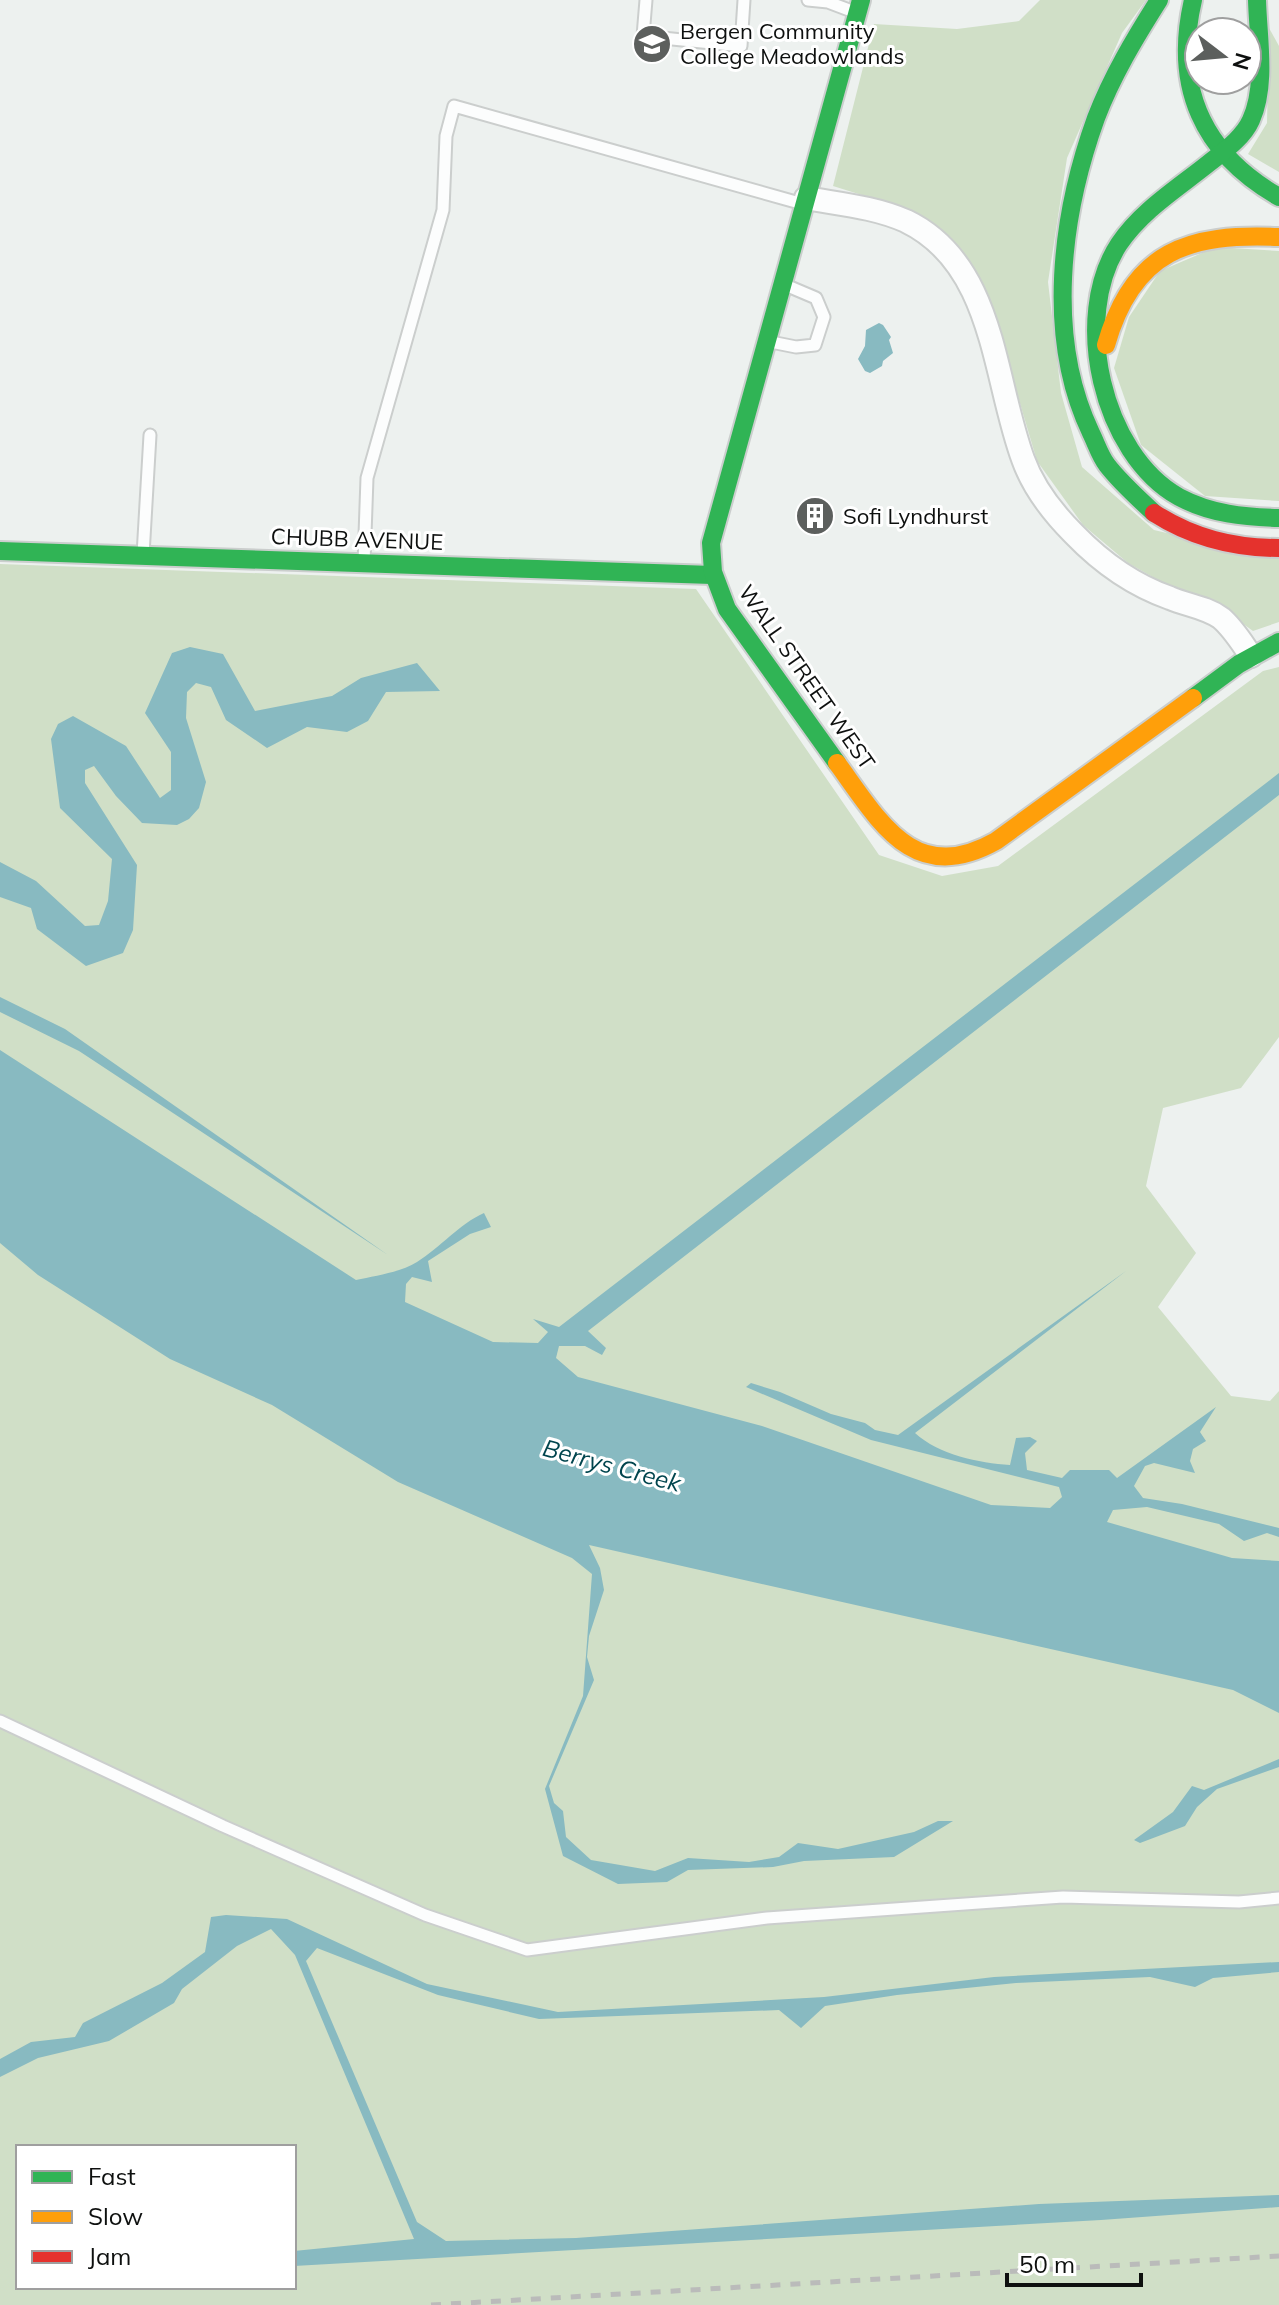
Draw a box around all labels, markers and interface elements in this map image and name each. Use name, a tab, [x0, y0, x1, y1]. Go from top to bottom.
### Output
north arrow	[1183, 16, 1263, 96]
place label: Bergen Community College Meadowlands	[680, 17, 904, 70]
school or university icon: Bergen Community College Meadowlands	[631, 23, 673, 65]
text: N	[1226, 50, 1258, 73]
building icon: Sofi Lyndhurst	[794, 495, 836, 537]
place label: Sofi Lyndhurst	[843, 502, 989, 530]
street label: CHUBB AVENUE	[270, 522, 444, 556]
street label: WALL STREET WEST	[733, 579, 881, 775]
water label: Berrys Creek	[540, 1432, 685, 1498]
legend	[16, 2145, 296, 2289]
text: Fast	[88, 2161, 136, 2191]
text: Slow	[88, 2201, 143, 2231]
scale bar	[1007, 2237, 1141, 2287]
text: Jam	[88, 2241, 131, 2271]
text: 50 m	[1019, 2249, 1075, 2279]

